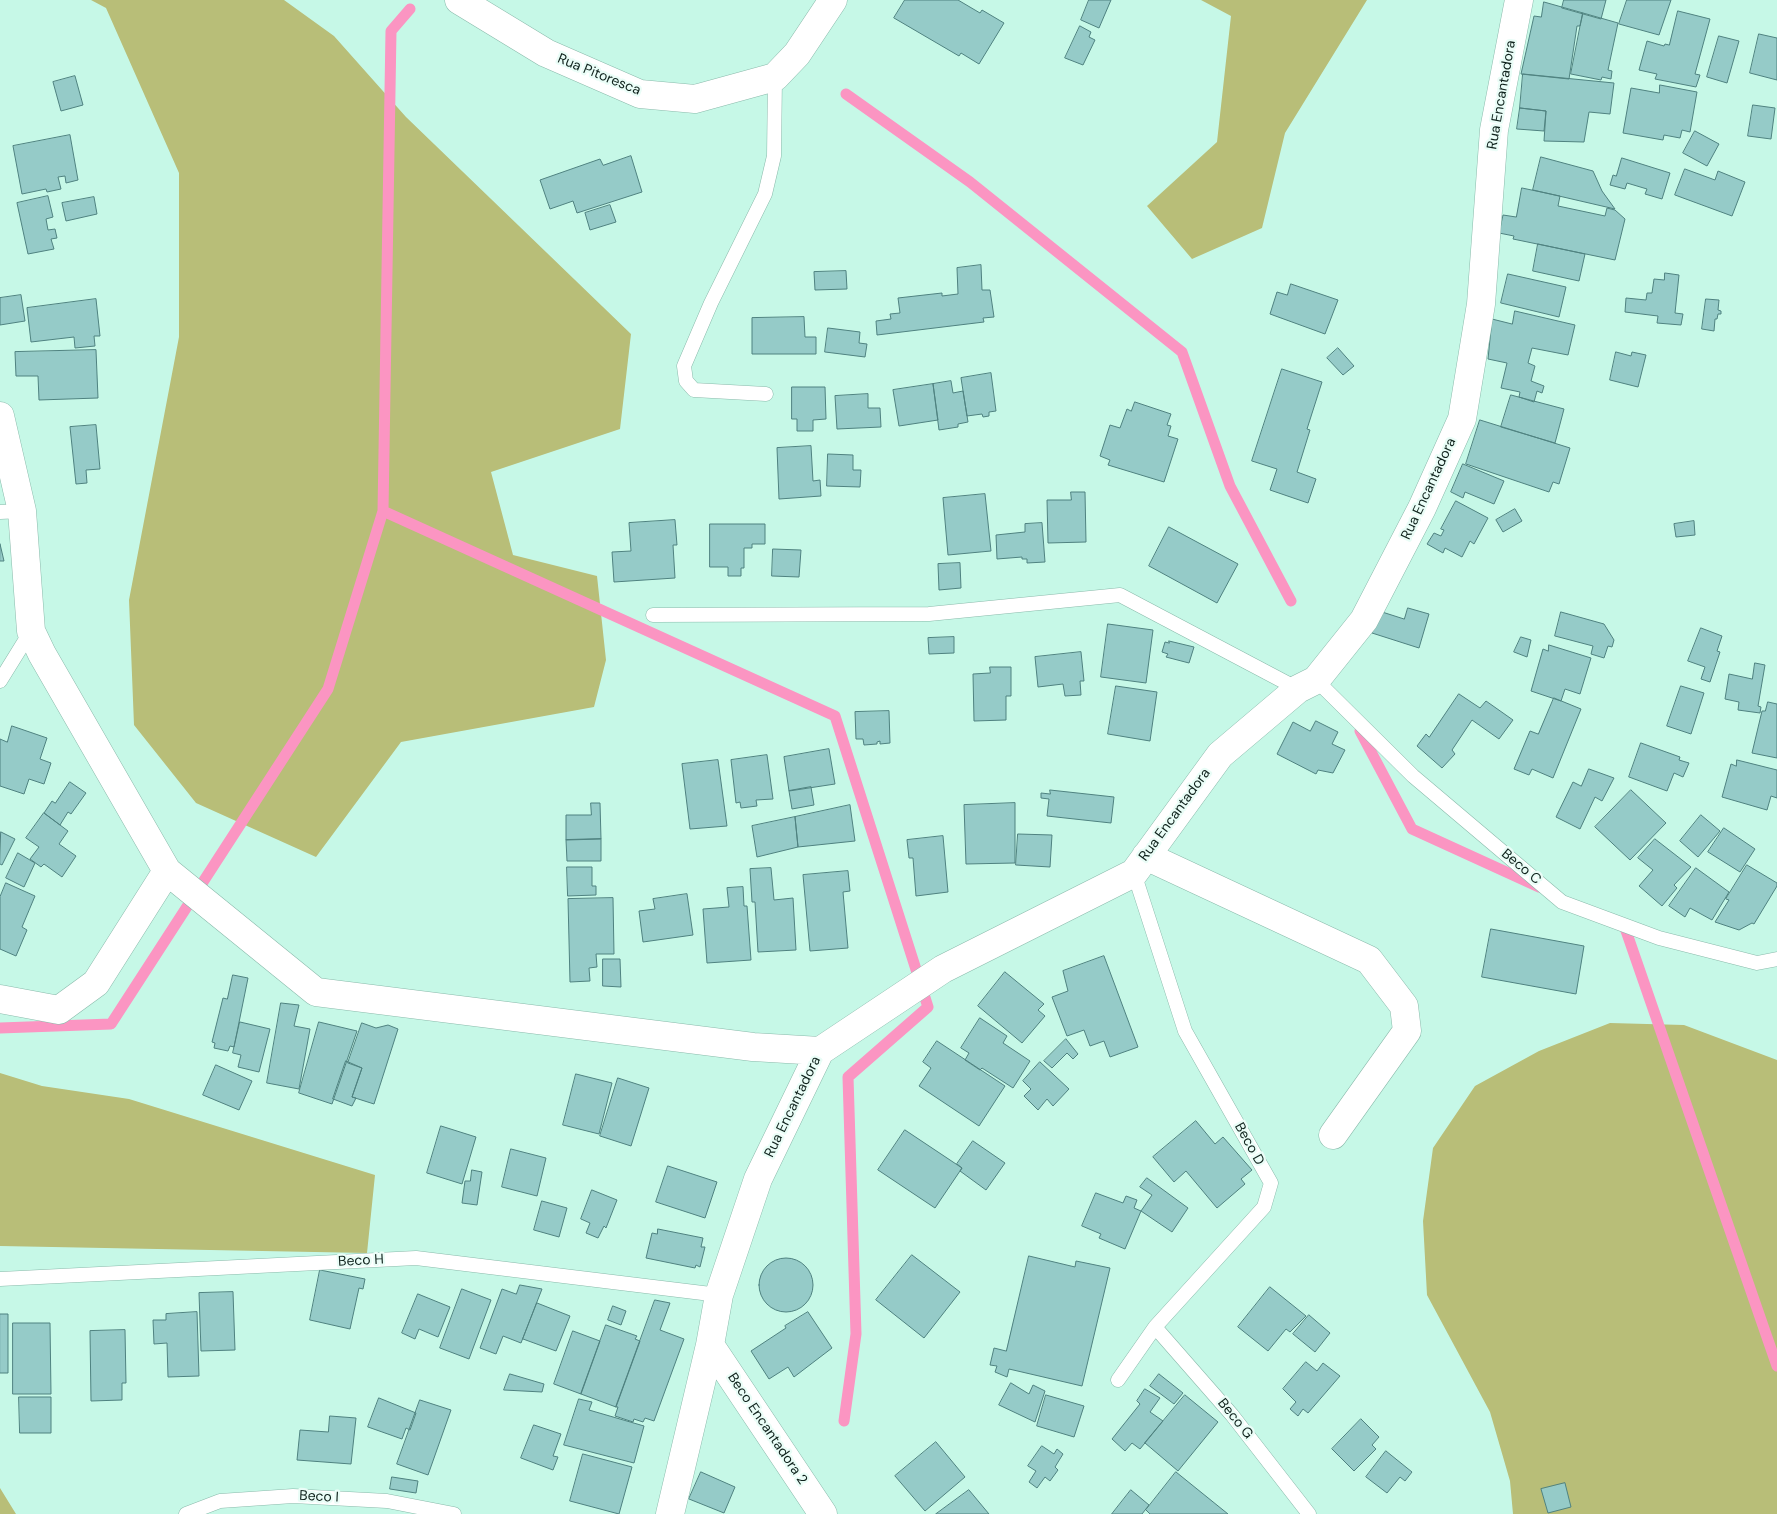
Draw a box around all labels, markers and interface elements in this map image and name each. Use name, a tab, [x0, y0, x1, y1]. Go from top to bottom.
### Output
street label: Rua Encantadora	[1484, 39, 1520, 151]
street label: Rua Pitoresca	[555, 51, 643, 99]
street label: Rua Encantadora	[1398, 435, 1460, 543]
street label: Rua Encantadora	[1136, 765, 1214, 865]
street label: Beco C	[1498, 846, 1544, 888]
street label: Rua Encantadora	[761, 1054, 825, 1160]
street label: Beco D	[1230, 1120, 1268, 1168]
street label: Beco H	[338, 1251, 384, 1271]
street label: Beco Encantadora 2	[723, 1370, 811, 1488]
street label: Beco G	[1214, 1395, 1256, 1443]
street label: Beco I	[299, 1488, 339, 1506]

